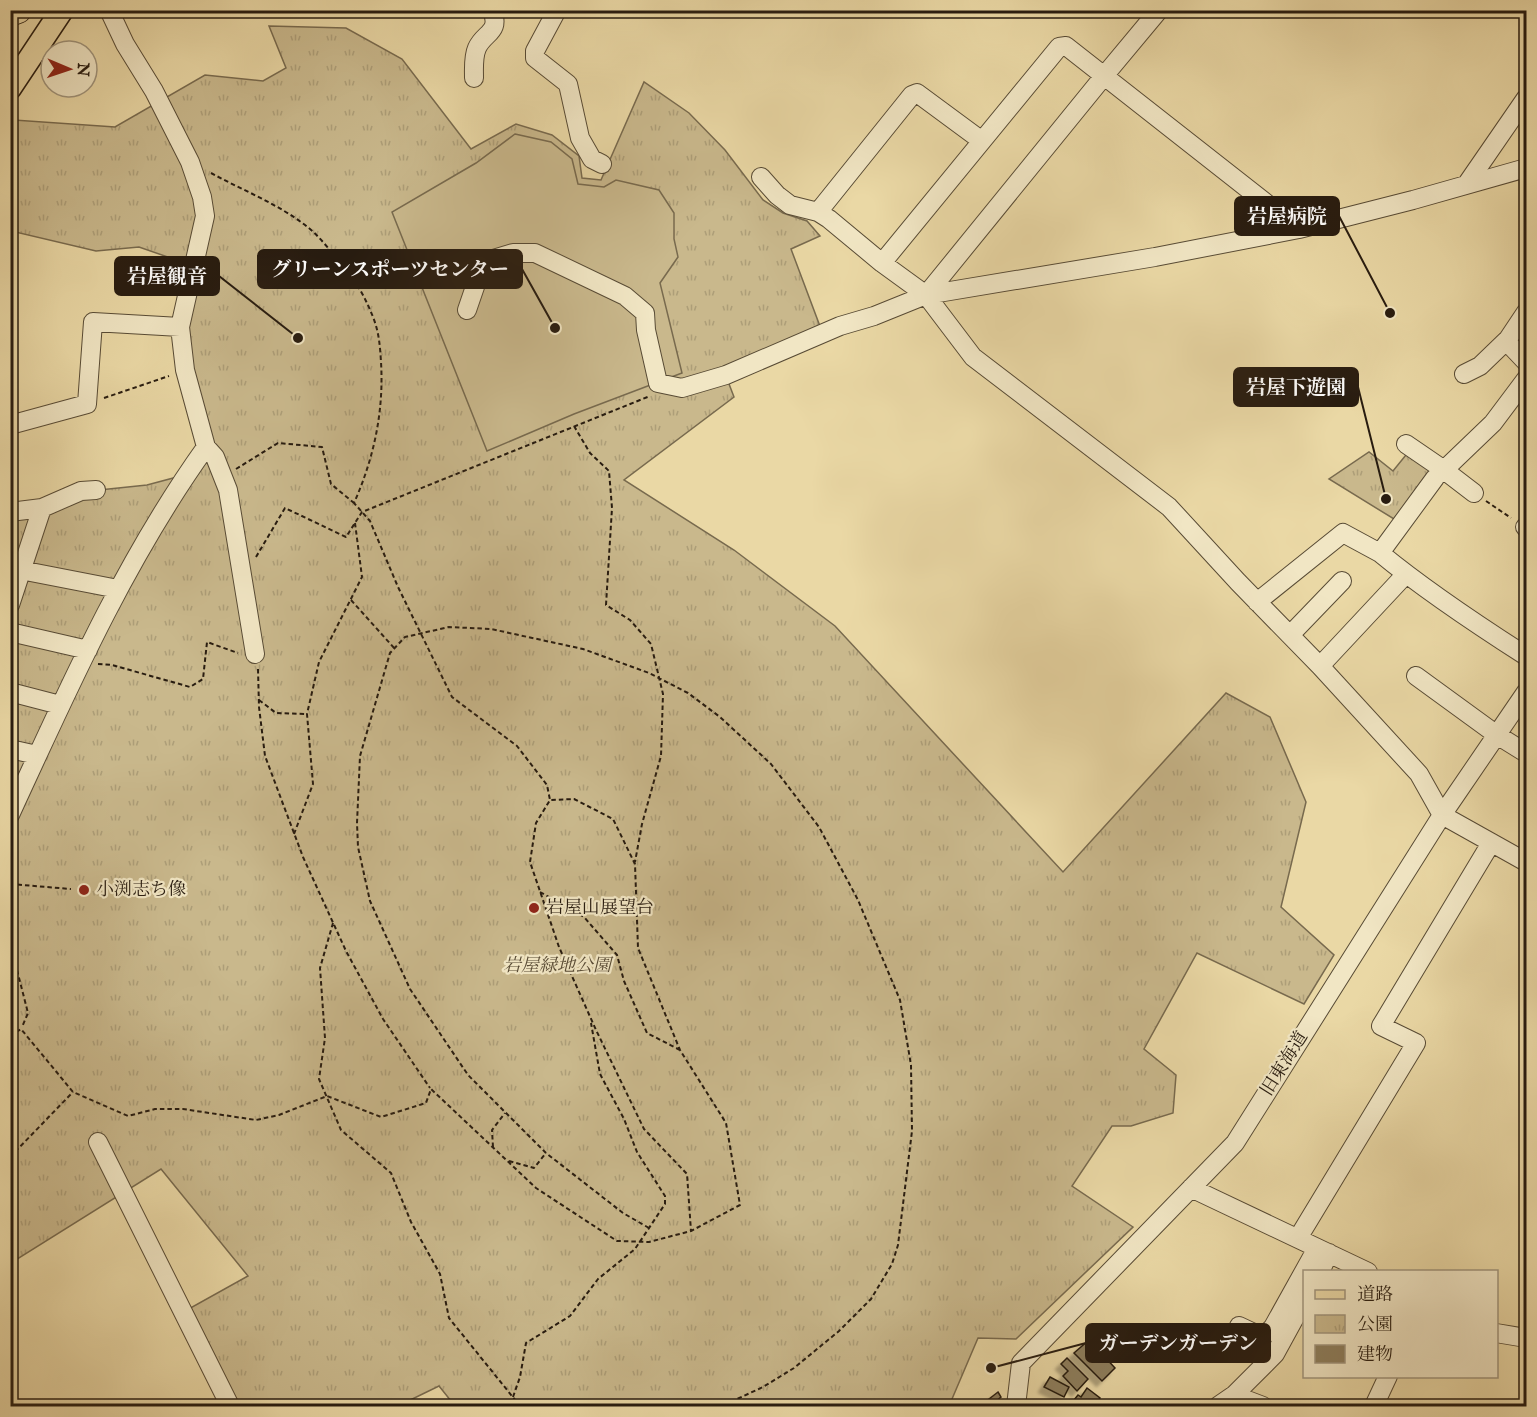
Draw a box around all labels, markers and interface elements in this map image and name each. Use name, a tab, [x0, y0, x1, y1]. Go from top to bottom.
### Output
north arrow	[39, 39, 99, 99]
text: N	[72, 61, 92, 77]
callout: 岩屋病院	[1235, 197, 1339, 235]
text: 岩屋病院	[1247, 205, 1327, 230]
callout: グリーンスポーツセンター	[258, 250, 522, 288]
callout: 岩屋観音	[115, 257, 219, 295]
text: グリーンスポーツセンター	[271, 258, 509, 283]
text: 岩屋観音	[127, 265, 207, 290]
callout: 岩屋下遊園	[1234, 368, 1358, 406]
text: 岩屋下遊園	[1246, 376, 1346, 401]
place label: 小渕志ち像	[96, 879, 186, 902]
marker: 小渕志ち像	[77, 883, 91, 897]
place label: 岩屋山展望台	[546, 897, 654, 920]
marker: 岩屋山展望台	[527, 901, 541, 915]
park label: 岩屋緑地公園	[503, 955, 614, 978]
street label: 旧東海道	[1256, 1027, 1314, 1101]
legend	[1303, 1270, 1498, 1378]
text: 道路	[1357, 1284, 1393, 1307]
text: 公園	[1357, 1314, 1393, 1337]
callout: ガーデンガーデン	[1086, 1324, 1270, 1362]
text: ガーデンガーデン	[1098, 1332, 1258, 1357]
text: 建物	[1357, 1344, 1393, 1367]

